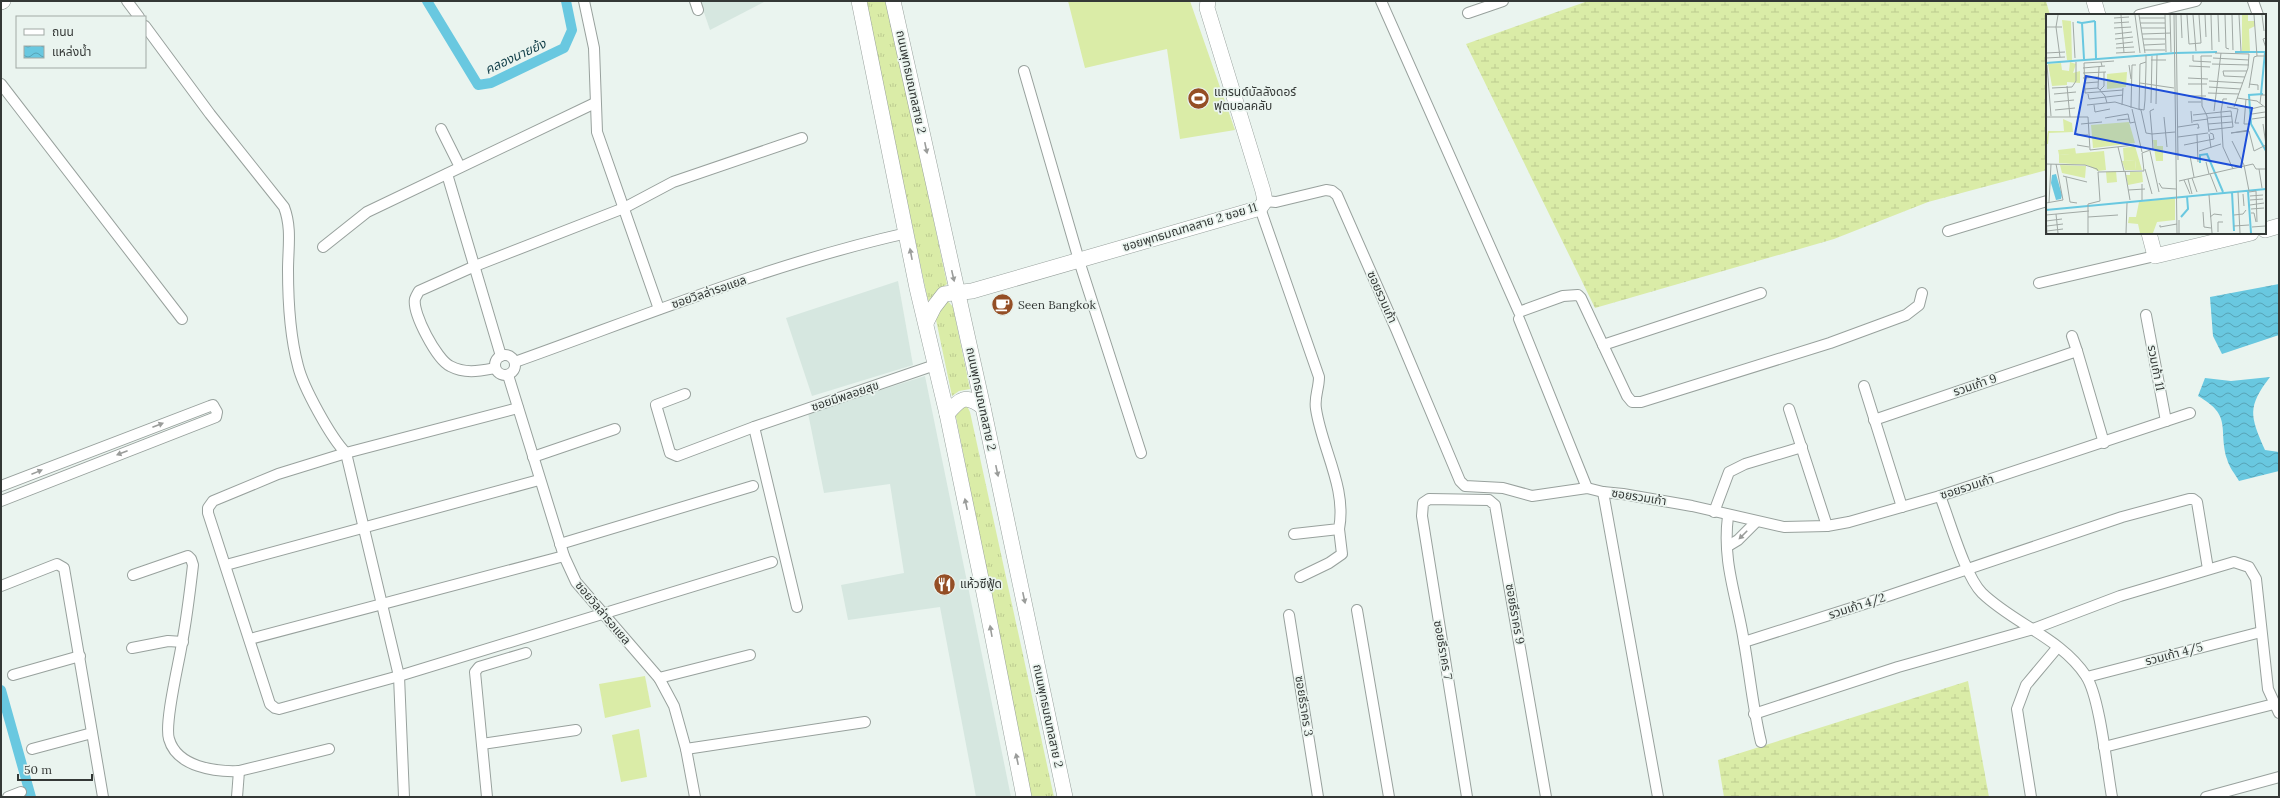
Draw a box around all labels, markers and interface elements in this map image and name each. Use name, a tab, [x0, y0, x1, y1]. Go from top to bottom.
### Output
inset map	[2046, 14, 2266, 234]
legend	[16, 16, 146, 68]
text: ถนน	[52, 24, 74, 39]
street label: ถนนพุทธมณฑลสาย 2	[893, 29, 930, 135]
water label: คลองนายย้ง	[482, 34, 549, 78]
text: แหล่งน้ำ	[52, 43, 91, 59]
place label: แกรนด์บัลลังดอร์ ฟุตบอลคลับ	[1214, 84, 1297, 113]
sports icon: แกรนด์บัลลังดอร์ ฟุตบอลคลับ	[1186, 86, 1212, 112]
one-way arrow	[923, 142, 929, 155]
street label: ซอยพุทธมณฑลสาย 2 ซอย 11	[1121, 199, 1259, 254]
one-way arrow	[908, 248, 914, 260]
street label: ซอยรวมเก้า	[1364, 268, 1401, 325]
one-way arrow	[951, 269, 957, 282]
street label: ซอยวิลล่ารอแยล	[669, 272, 748, 311]
cafe icon: Seen Bangkok	[990, 292, 1016, 318]
place label: Seen Bangkok	[1018, 297, 1096, 312]
street label: รวมเก้า 11	[2145, 344, 2168, 392]
street label: ถนนพุทธมณฑลสาย 2	[963, 346, 1000, 452]
street label: รวมเก้า 9	[1951, 370, 1999, 399]
street label: ซอยมีพลอยสุข	[809, 377, 881, 414]
one-way arrow	[153, 421, 165, 427]
one-way arrow	[115, 450, 127, 456]
one-way arrow	[994, 465, 1000, 477]
one-way arrow	[32, 469, 43, 475]
street label: ซอยรวมเก้า	[1938, 471, 1996, 502]
street label: ซอยรวมเก้า	[1611, 485, 1668, 508]
one-way arrow	[962, 498, 968, 510]
one-way arrow	[1738, 530, 1748, 540]
restaurant icon: แห้วซีฟู้ด	[931, 571, 957, 597]
place label: แห้วซีฟู้ด	[960, 576, 1002, 591]
street label: ซอยวิลล่ารอแยล	[572, 578, 634, 648]
street label: ซอยธีราคร 9	[1503, 582, 1528, 645]
street label: รวมเก้า 4/2	[1827, 589, 1887, 623]
one-way arrow	[1021, 592, 1027, 604]
street label: ซอยธีราคร 7	[1431, 619, 1456, 681]
one-way arrow	[988, 625, 994, 637]
street label: รวมเก้า 4/5	[2143, 639, 2205, 669]
street label: ถนนพุทธมณฑลสาย 2	[1030, 663, 1067, 769]
street label: ซอยธีราคร 3	[1292, 675, 1317, 738]
one-way arrow	[1013, 753, 1019, 765]
scale bar	[18, 756, 92, 782]
text: 50 m	[24, 762, 52, 777]

